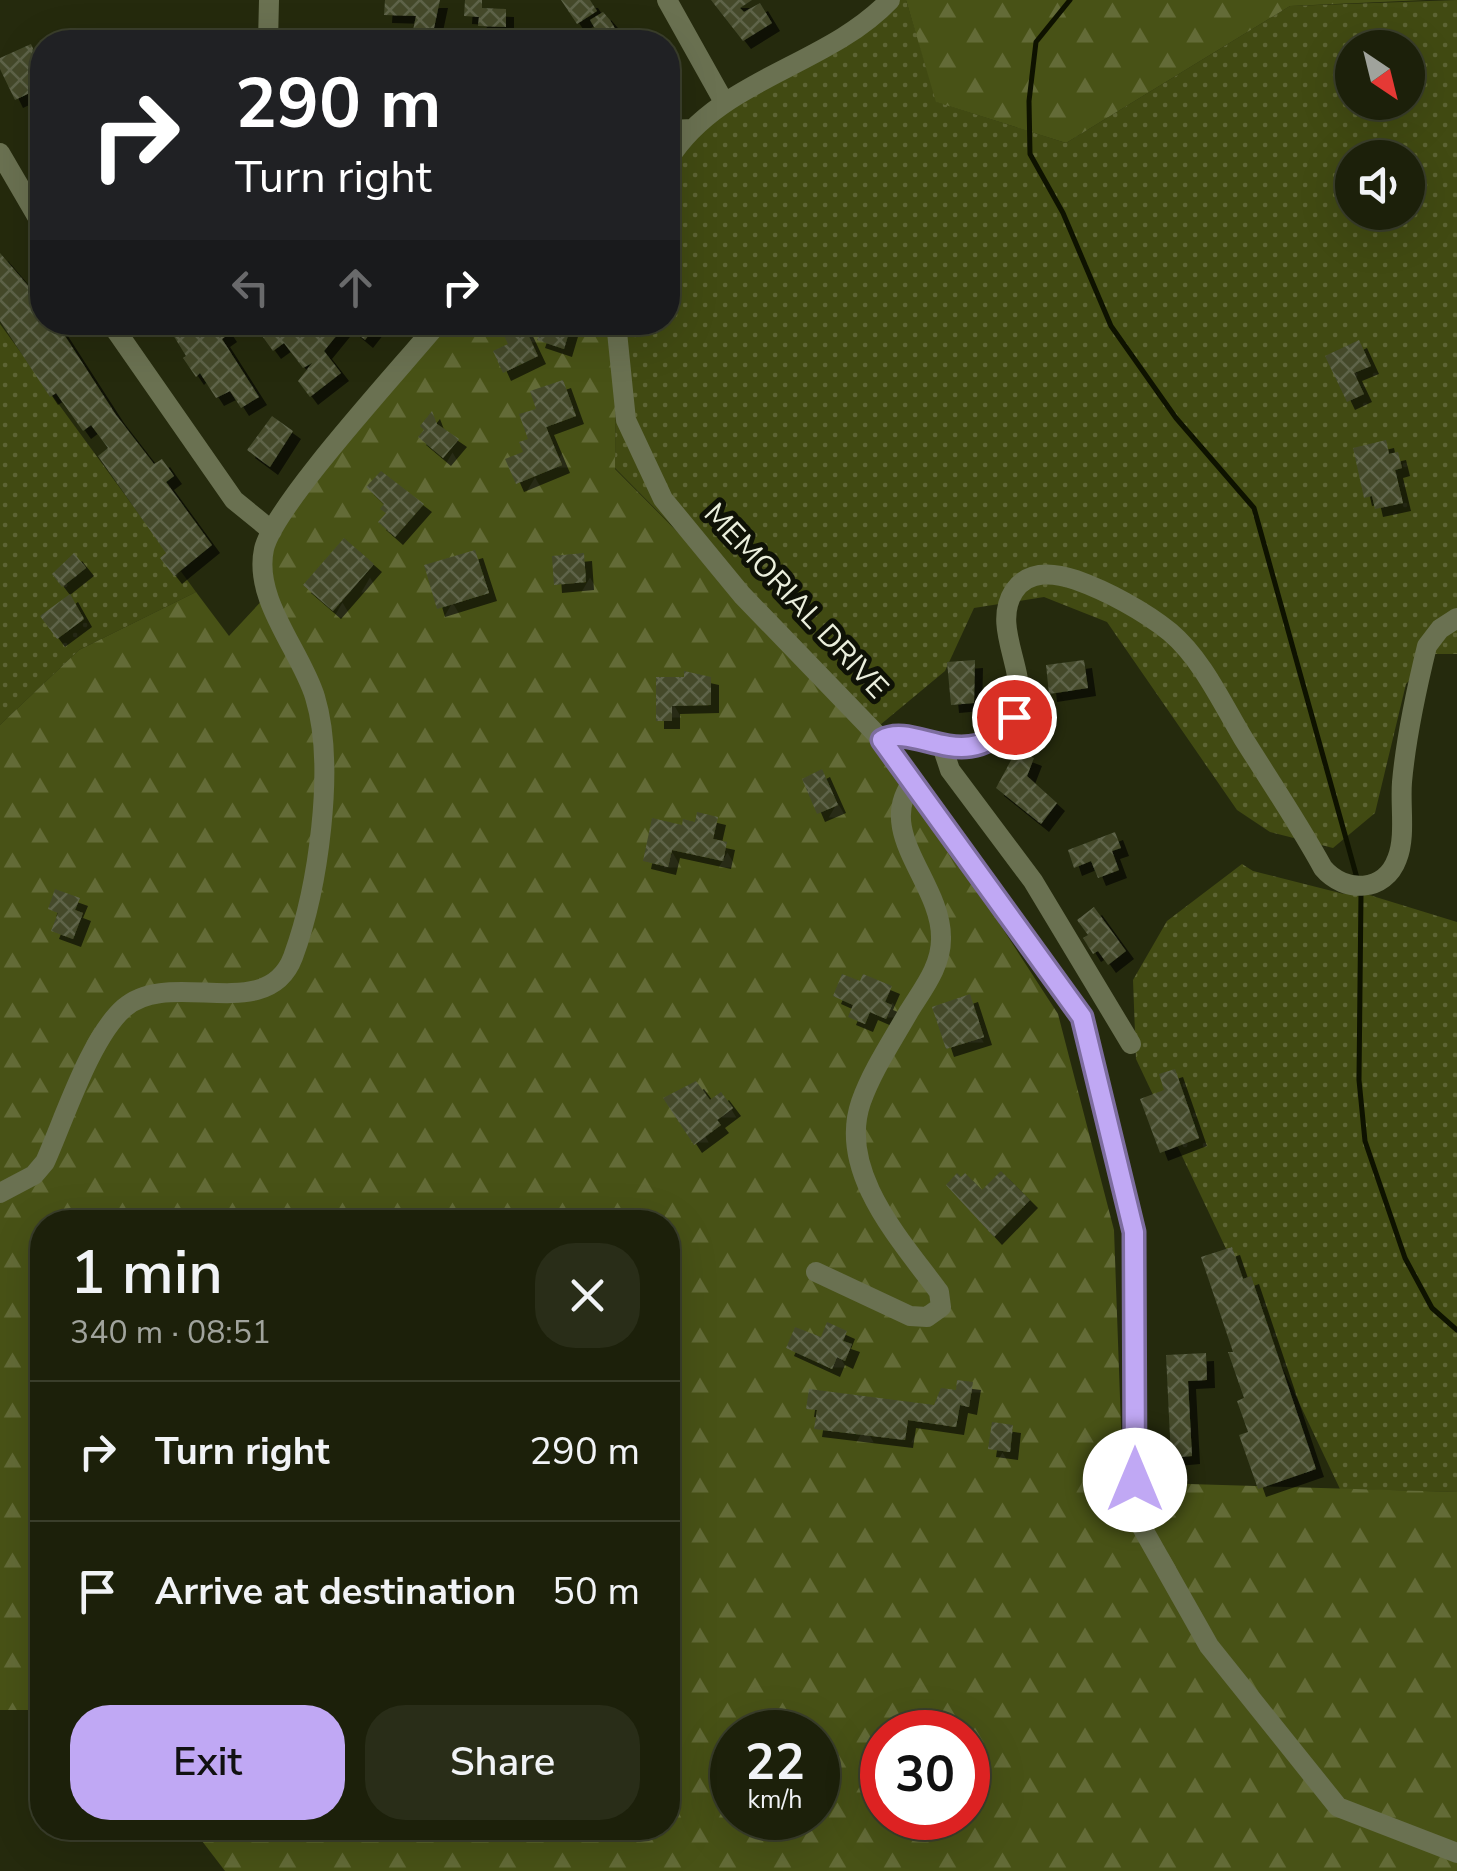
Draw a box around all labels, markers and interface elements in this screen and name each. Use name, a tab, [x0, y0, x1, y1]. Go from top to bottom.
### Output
north arrow	[1335, 30, 1425, 120]
map controls	[1335, 30, 1425, 230]
text: 290 m	[235, 56, 441, 152]
icon: right	[70, 70, 200, 200]
button: sound	[1335, 140, 1425, 230]
text: Turn right	[235, 147, 432, 208]
icon: left	[223, 260, 278, 315]
icon: ahead	[328, 260, 383, 315]
icon: right	[433, 260, 488, 315]
street label: MEMORIAL DRIVE	[695, 494, 897, 708]
pin	[972, 675, 1057, 760]
icon: arrive	[987, 690, 1042, 745]
text: 1 min	[70, 1232, 223, 1314]
button: close	[535, 1243, 640, 1348]
text: 340 m · 08:51	[70, 1311, 271, 1354]
icon: right	[70, 1424, 125, 1479]
text: Turn right	[155, 1426, 330, 1477]
text: 290 m	[529, 1426, 640, 1477]
position arrow	[1083, 1428, 1187, 1532]
icon: arrive	[70, 1564, 125, 1619]
text: Arrive at destination	[155, 1566, 516, 1617]
text: 50 m	[552, 1566, 640, 1617]
button: Exit	[70, 1705, 345, 1820]
button: Share	[365, 1705, 640, 1820]
speed limit sign: 30	[860, 1710, 990, 1840]
text: 22	[745, 1728, 805, 1797]
text: km/h	[747, 1783, 803, 1817]

